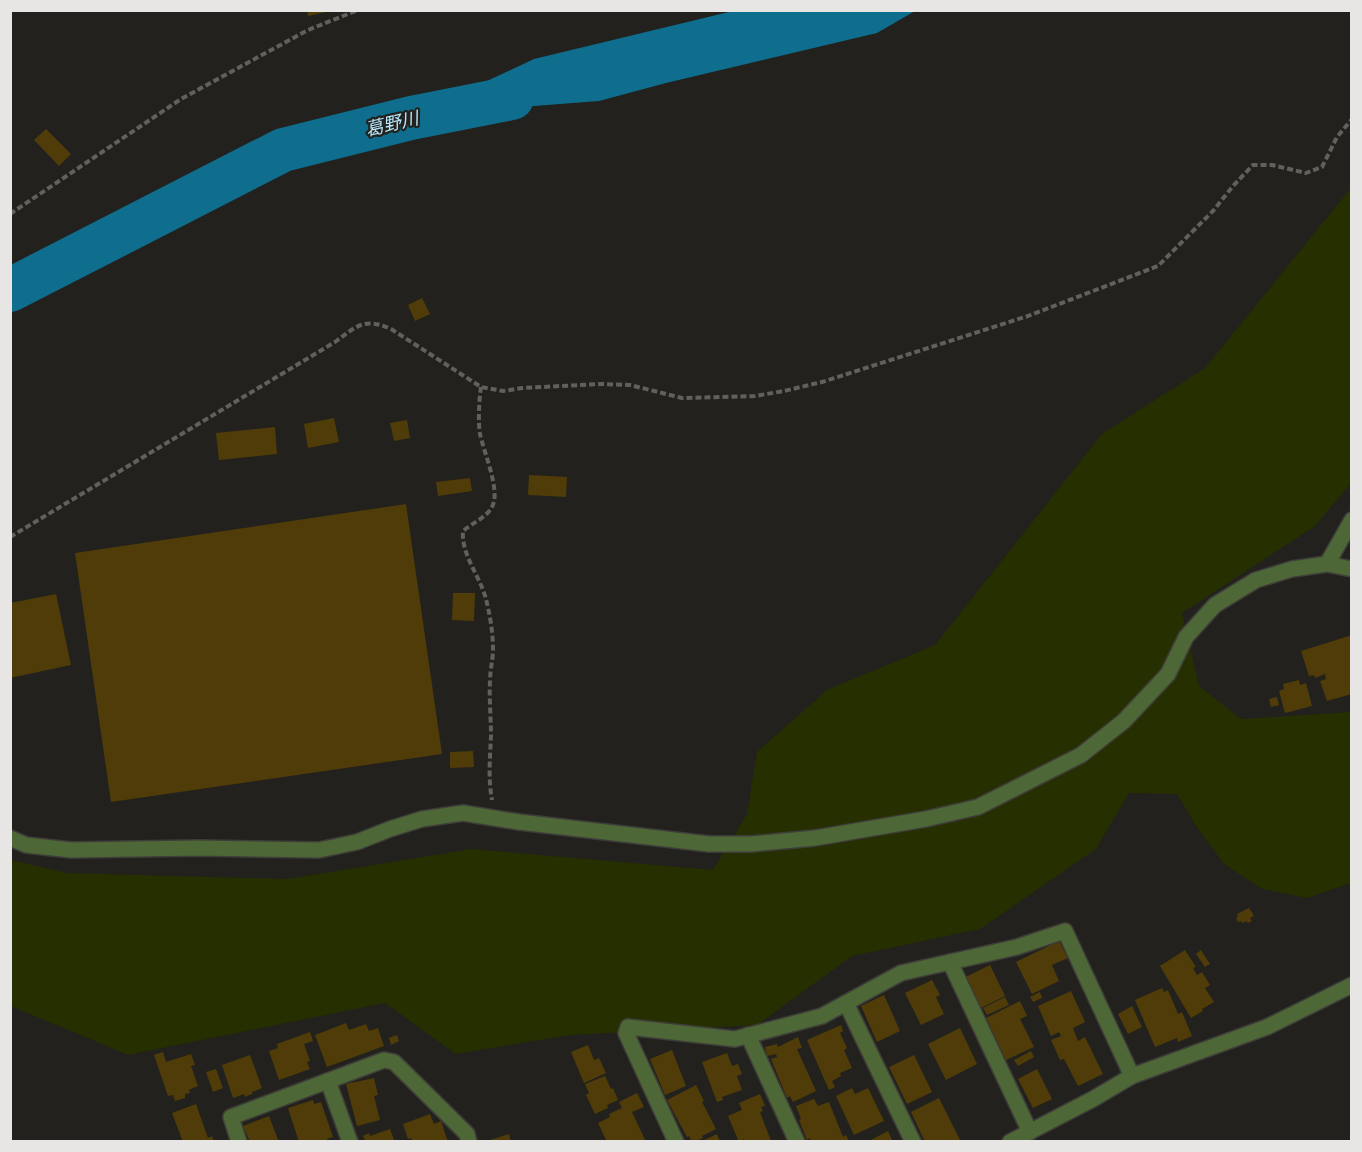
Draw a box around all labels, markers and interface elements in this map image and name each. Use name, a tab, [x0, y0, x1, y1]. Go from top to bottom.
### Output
water label: 葛野川	[363, 107, 423, 141]

